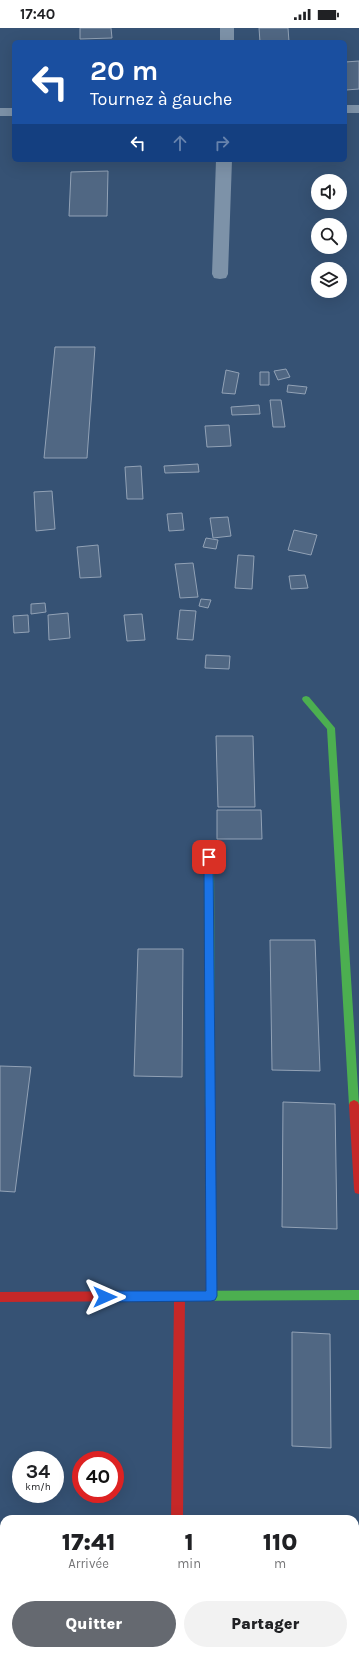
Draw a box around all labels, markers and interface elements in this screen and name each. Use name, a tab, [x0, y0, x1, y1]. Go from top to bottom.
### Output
text: 17:40	[20, 5, 55, 23]
text: 20 m	[90, 54, 158, 87]
icon: left	[24, 56, 76, 108]
text: Tournez à gauche	[90, 88, 232, 110]
icon: left	[127, 132, 149, 154]
icon: ahead	[169, 132, 191, 154]
icon: right	[211, 132, 233, 154]
map controls	[311, 174, 347, 298]
button: sound	[311, 174, 347, 210]
button: search	[311, 218, 347, 254]
button: layers	[311, 262, 347, 298]
pin	[192, 840, 226, 874]
icon: arrive	[198, 846, 220, 868]
position arrow	[84, 1276, 126, 1318]
speed limit sign: 40	[72, 1451, 124, 1503]
text: 34	[26, 1460, 50, 1483]
text: km/h	[25, 1481, 51, 1493]
text: 17:41	[62, 1528, 115, 1556]
text: 1	[184, 1528, 194, 1556]
text: 110	[263, 1528, 297, 1556]
text: Arrivée	[68, 1556, 109, 1571]
text: min	[177, 1556, 201, 1571]
text: m	[274, 1556, 286, 1571]
button: Quitter	[12, 1601, 176, 1647]
button: Partager	[184, 1601, 347, 1647]

